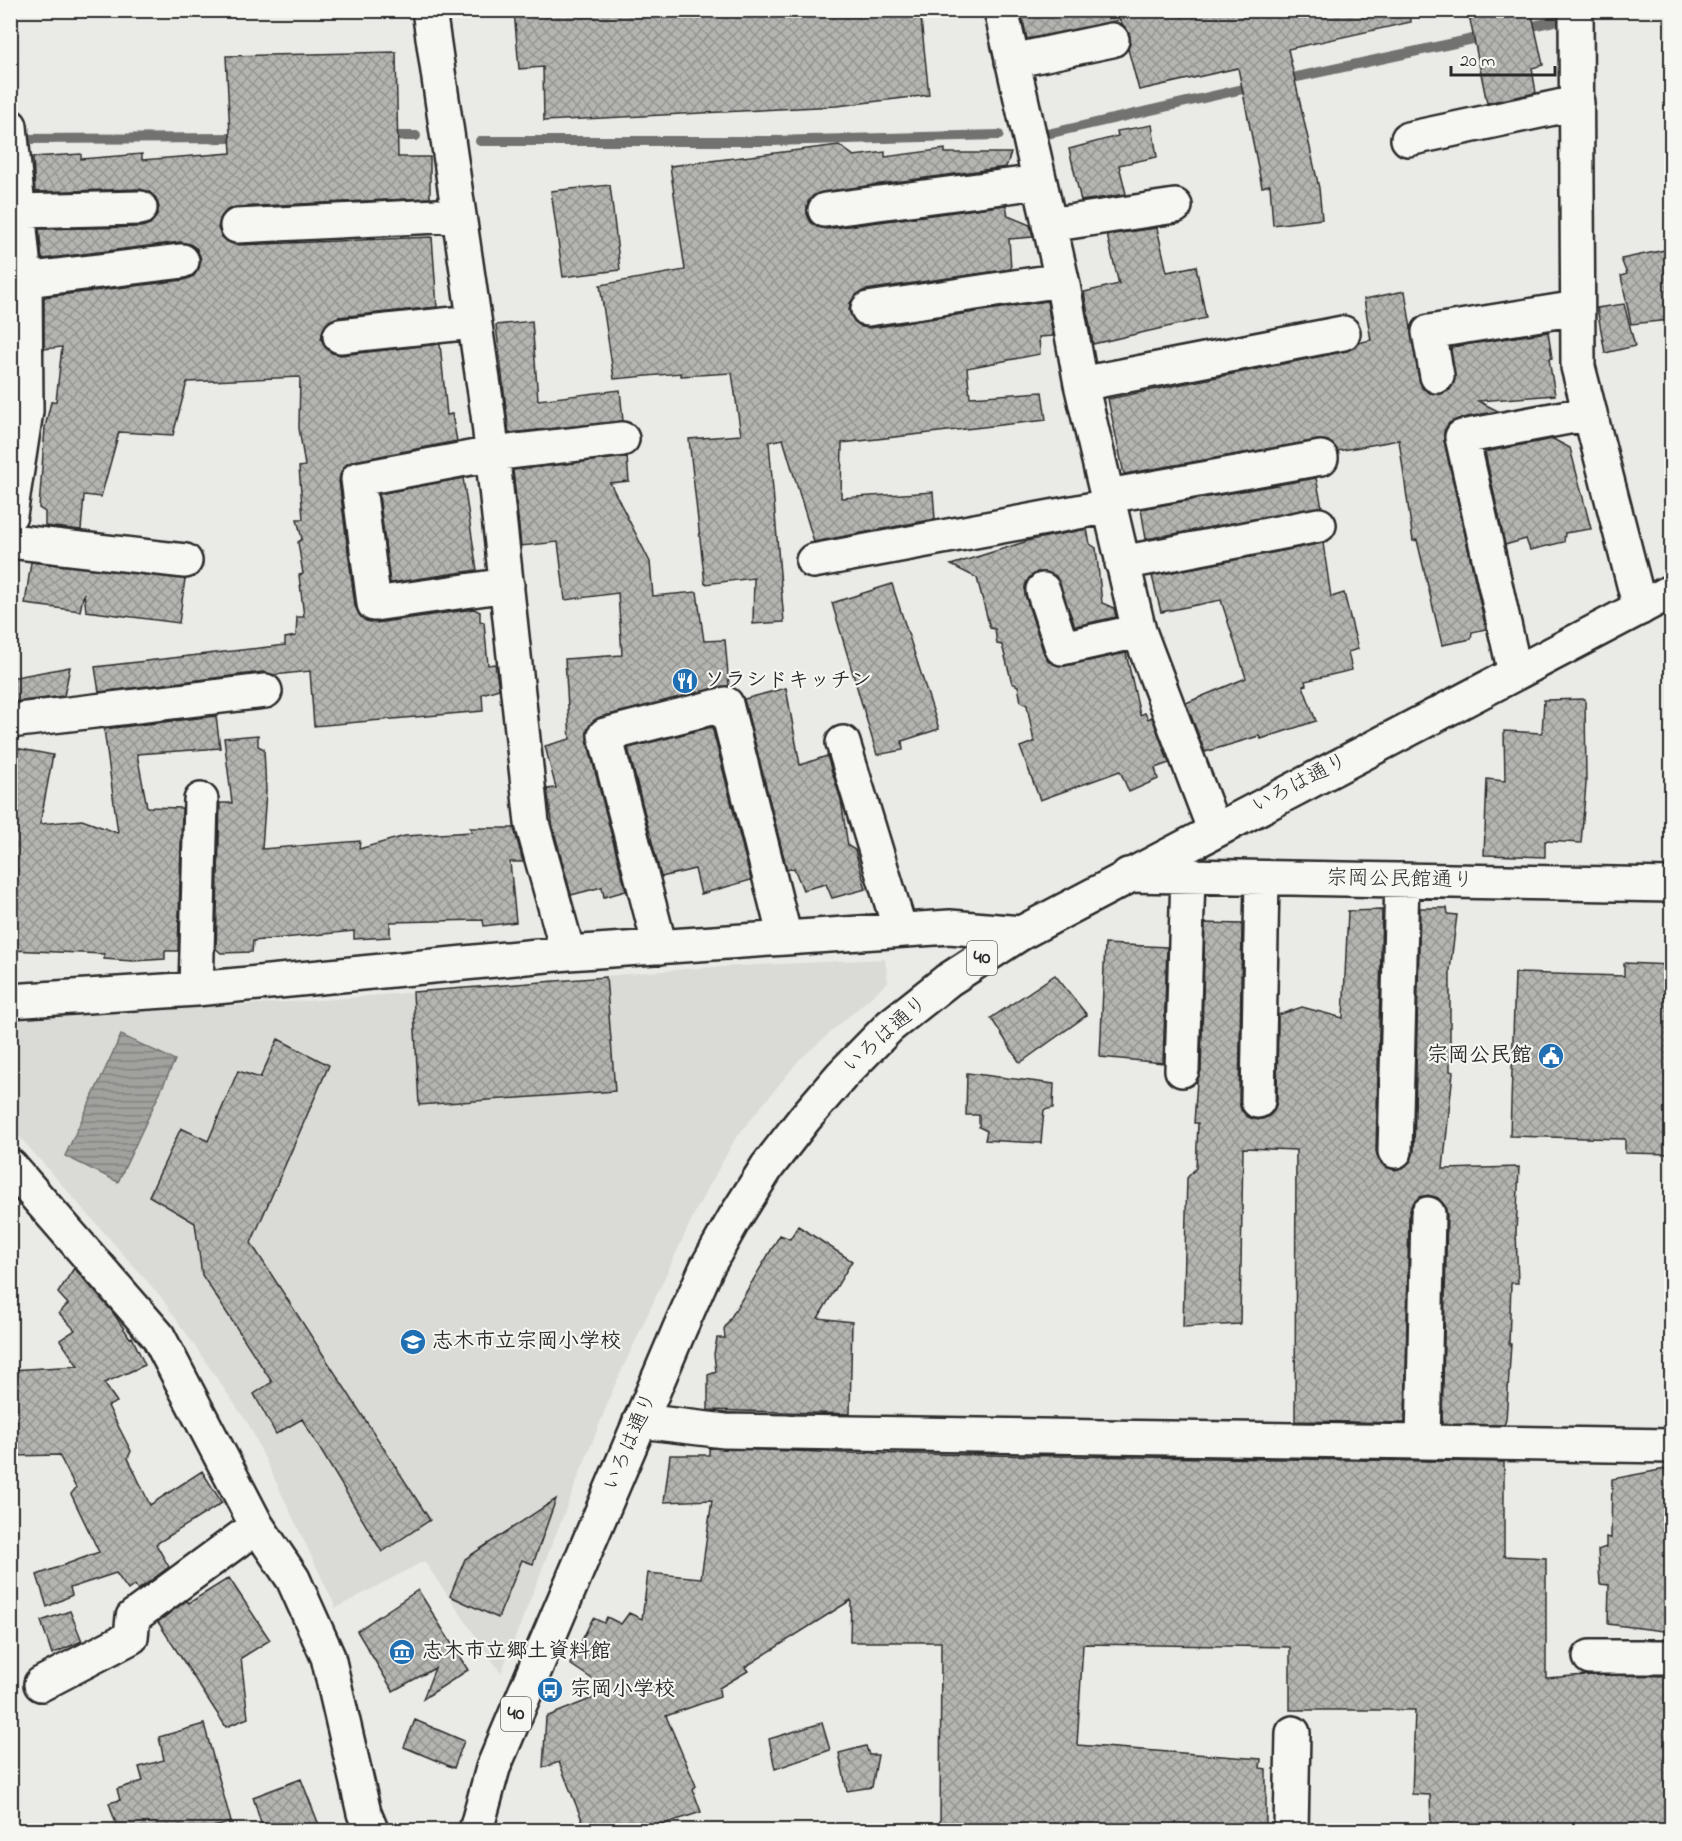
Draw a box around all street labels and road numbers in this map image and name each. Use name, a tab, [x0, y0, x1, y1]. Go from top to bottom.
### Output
street label: いろは通り	[1247, 746, 1353, 822]
street label: 宗岡公民館通り	[1326, 864, 1474, 896]
road number: 40	[967, 941, 997, 975]
street label: いろは通り	[837, 989, 935, 1081]
street label: いろは通り	[597, 1388, 665, 1496]
road number: 40	[501, 1697, 531, 1731]

